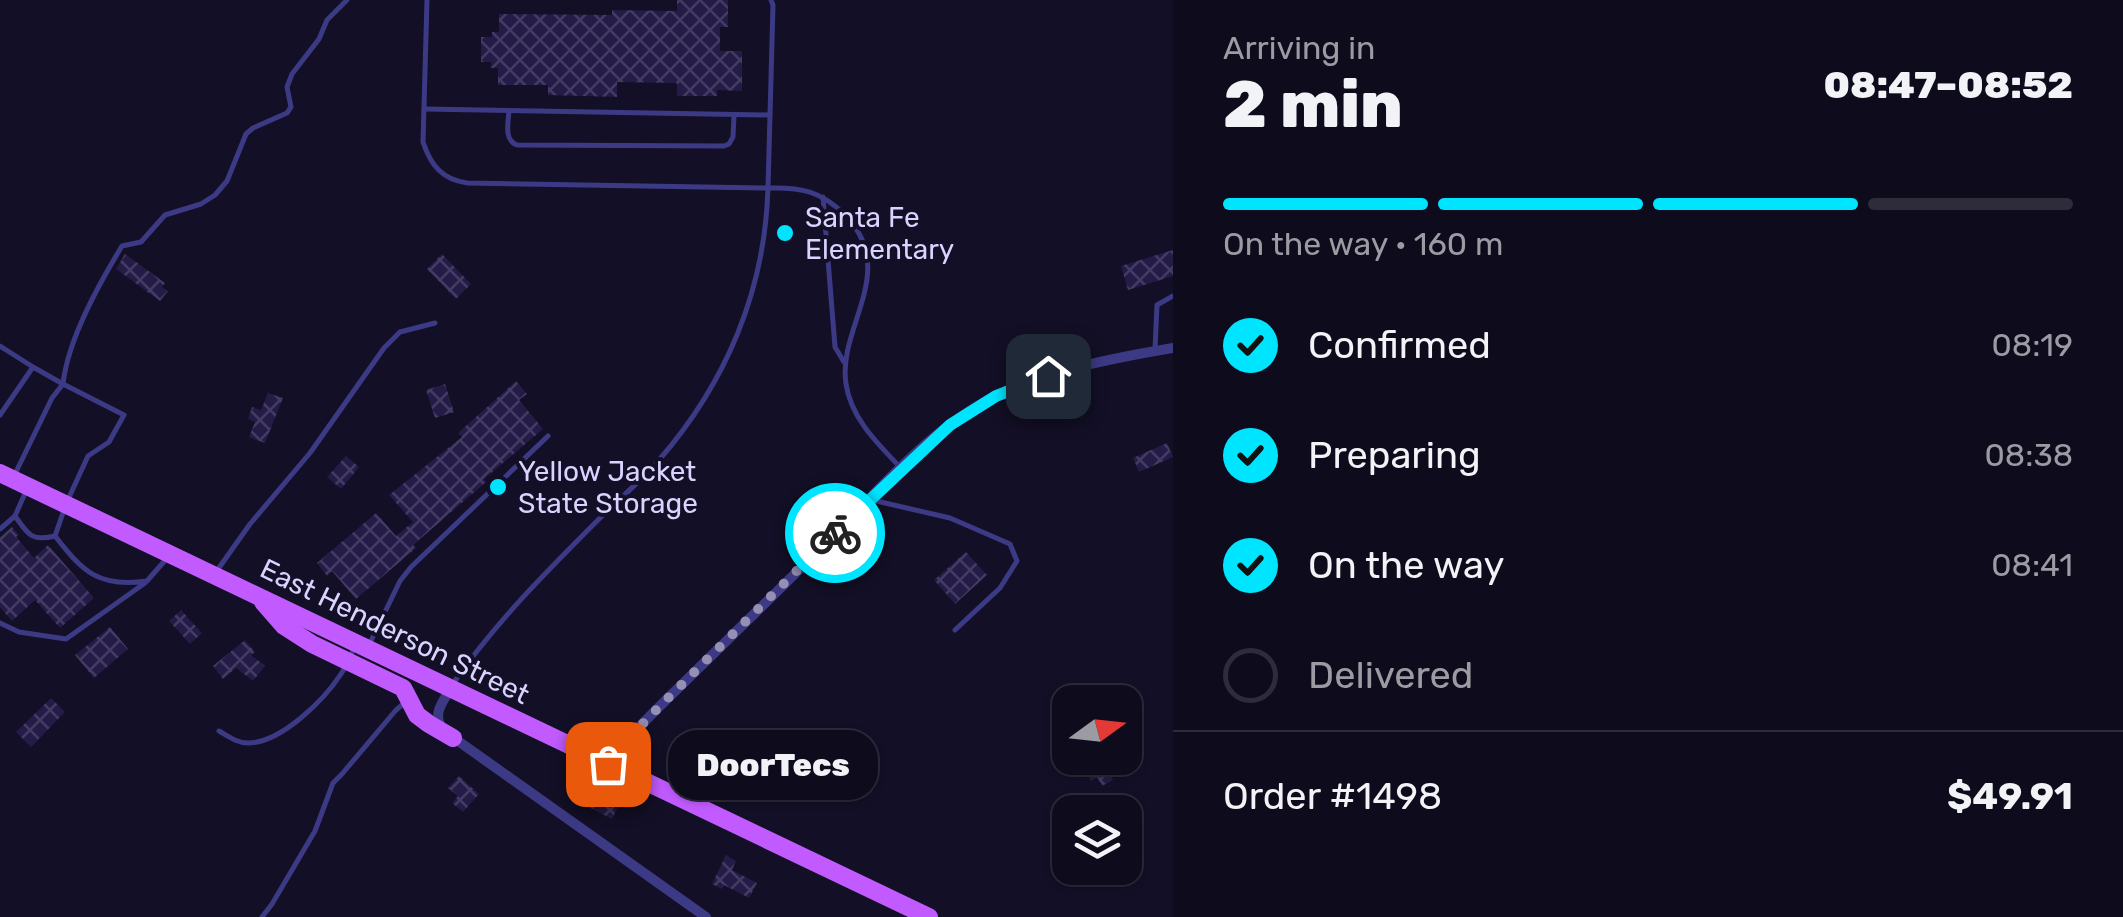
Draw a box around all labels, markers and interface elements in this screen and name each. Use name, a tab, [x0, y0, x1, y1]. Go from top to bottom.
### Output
text: Arriving in	[1223, 29, 1375, 67]
text: 08:47–08:52	[1824, 62, 2073, 108]
text: 2 min	[1223, 66, 1403, 143]
place label: Santa Fe Elementary	[805, 201, 954, 266]
marker: Santa Fe Elementary	[774, 222, 796, 244]
text: On the way · 160 m	[1223, 225, 1503, 263]
icon: check	[1223, 318, 1278, 373]
text: Confirmed	[1308, 322, 1491, 368]
text: 08:19	[1991, 326, 2073, 364]
pin	[1006, 334, 1091, 419]
icon: home	[1021, 349, 1076, 404]
icon: check	[1223, 428, 1278, 483]
text: Preparing	[1308, 432, 1481, 478]
text: 08:38	[1985, 436, 2073, 474]
place label: Yellow Jacket State Storage	[518, 455, 698, 520]
marker: Yellow Jacket State Storage	[487, 476, 509, 498]
courier	[785, 483, 885, 583]
icon: bike	[808, 506, 863, 561]
icon: check	[1223, 538, 1278, 593]
text: On the way	[1308, 542, 1504, 588]
text: 08:41	[1991, 546, 2073, 584]
street label: East Henderson Street	[255, 552, 535, 711]
text: Delivered	[1308, 652, 1473, 698]
north arrow	[1052, 685, 1142, 775]
map controls	[1052, 685, 1142, 885]
pin	[566, 722, 651, 807]
callout: DoorTecs	[668, 729, 878, 799]
icon: bag	[581, 737, 636, 792]
text: DoorTecs	[696, 746, 850, 784]
text: Order #1498	[1223, 773, 1442, 819]
text: $49.91	[1947, 773, 2073, 819]
button: layers	[1052, 795, 1142, 885]

